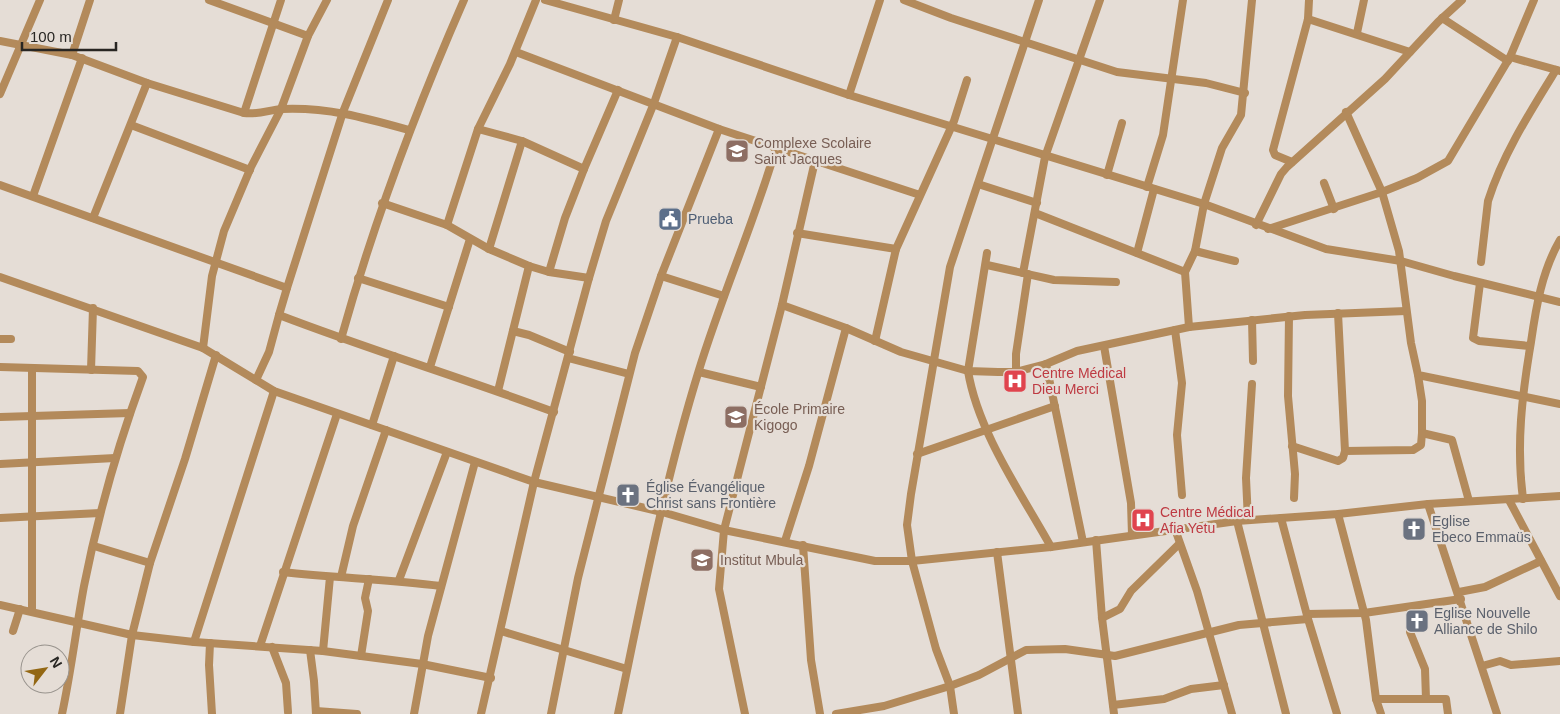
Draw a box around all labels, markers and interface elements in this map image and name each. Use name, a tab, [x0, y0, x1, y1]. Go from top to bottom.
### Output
scale bar	[22, 20, 116, 52]
text: 100 m	[30, 28, 72, 45]
place label: Complexe Scolaire Saint Jacques	[754, 135, 872, 167]
school or university icon: Complexe Scolaire Saint Jacques	[724, 138, 750, 164]
public building icon: Prueba	[657, 206, 683, 232]
place label: Prueba	[688, 211, 733, 227]
place label: Centre Médical Dieu Merci	[1032, 365, 1126, 397]
hospital icon: Centre Médical Dieu Merci	[1002, 368, 1028, 394]
place label: École Primaire Kigogo	[754, 401, 845, 433]
school or university icon: École Primaire Kigogo	[723, 404, 749, 430]
place label: Église Évangélique Christ sans Frontière	[646, 479, 776, 511]
church icon: Église Évangélique Christ sans Frontière	[615, 482, 641, 508]
place label: Centre Médical Afia Yetu	[1160, 504, 1254, 536]
hospital icon: Centre Médical Afia Yetu	[1130, 507, 1156, 533]
place label: Eglise Ebeco Emmaüs	[1432, 513, 1531, 545]
church icon: Eglise Ebeco Emmaüs	[1401, 516, 1427, 542]
school or university icon: Institut Mbula	[689, 547, 715, 573]
place label: Institut Mbula	[720, 552, 803, 568]
place label: Eglise Nouvelle Alliance de Shilo	[1434, 605, 1538, 637]
church icon: Eglise Nouvelle Alliance de Shilo	[1404, 608, 1430, 634]
north arrow	[20, 644, 70, 694]
text: N	[47, 654, 66, 671]

